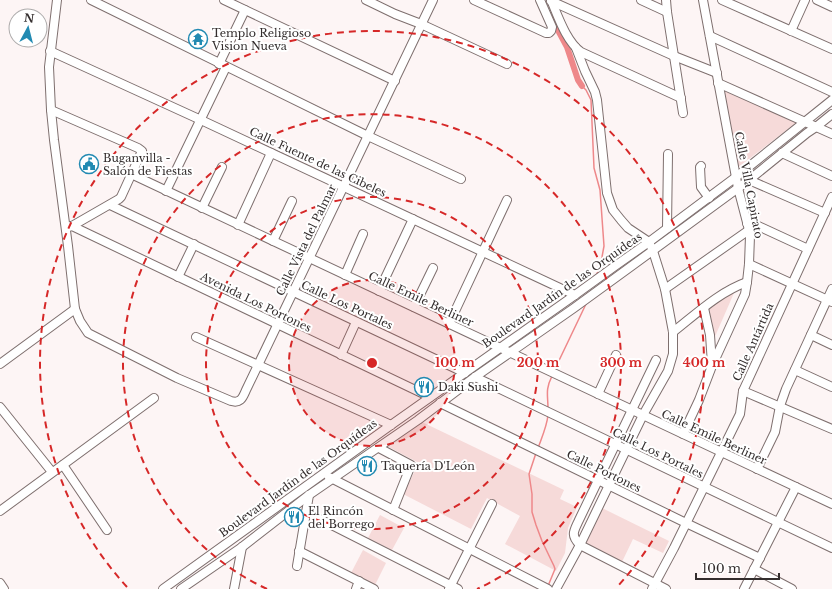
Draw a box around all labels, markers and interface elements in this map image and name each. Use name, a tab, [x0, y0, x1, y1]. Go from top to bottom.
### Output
north arrow	[8, 8, 48, 48]
text: N	[23, 10, 36, 26]
place label: Templo Religioso Vision Nueva	[211, 26, 311, 53]
temple icon: Templo Religioso Vision Nueva	[187, 28, 209, 50]
street label: Calle Fuente de las Cibeles	[247, 124, 389, 200]
street label: Calle Villa Capirato	[732, 130, 766, 240]
place label: Buganvilla - Salón de Fiestas	[103, 151, 192, 178]
public building icon: Buganvilla - Salón de Fiestas	[78, 153, 100, 175]
street label: Calle Vista del Palmar	[273, 181, 339, 298]
street label: Boulevard Jardín de las Orquídeas	[479, 229, 645, 351]
street label: Calle Emile Berliner	[366, 268, 477, 330]
street label: Avenida Los Portones	[197, 269, 314, 335]
street label: Calle Los Portales	[299, 278, 395, 332]
street label: Calle Antártida	[730, 300, 777, 383]
text: 100 m	[435, 355, 476, 370]
text: 200 m	[517, 355, 560, 370]
text: 300 m	[600, 355, 643, 370]
text: 400 m	[683, 355, 726, 370]
centre of rings	[365, 356, 379, 370]
restaurant icon: Daki Sushi	[413, 376, 435, 398]
place label: Daki Sushi	[438, 380, 498, 394]
street label: Calle Emile Berliner	[659, 406, 770, 468]
street label: Boulevard Jardín de las Orquídeas	[216, 416, 380, 540]
street label: Calle Los Portales	[610, 425, 706, 481]
street label: Calle Portones	[564, 447, 644, 495]
restaurant icon: Taquería D'León	[356, 455, 378, 477]
place label: Taquería D'León	[381, 459, 475, 473]
place label: El Rincón del Borrego	[308, 504, 375, 531]
restaurant icon: El Rincón del Borrego	[283, 506, 305, 528]
scale bar	[696, 555, 779, 581]
text: 100 m	[702, 561, 741, 576]

